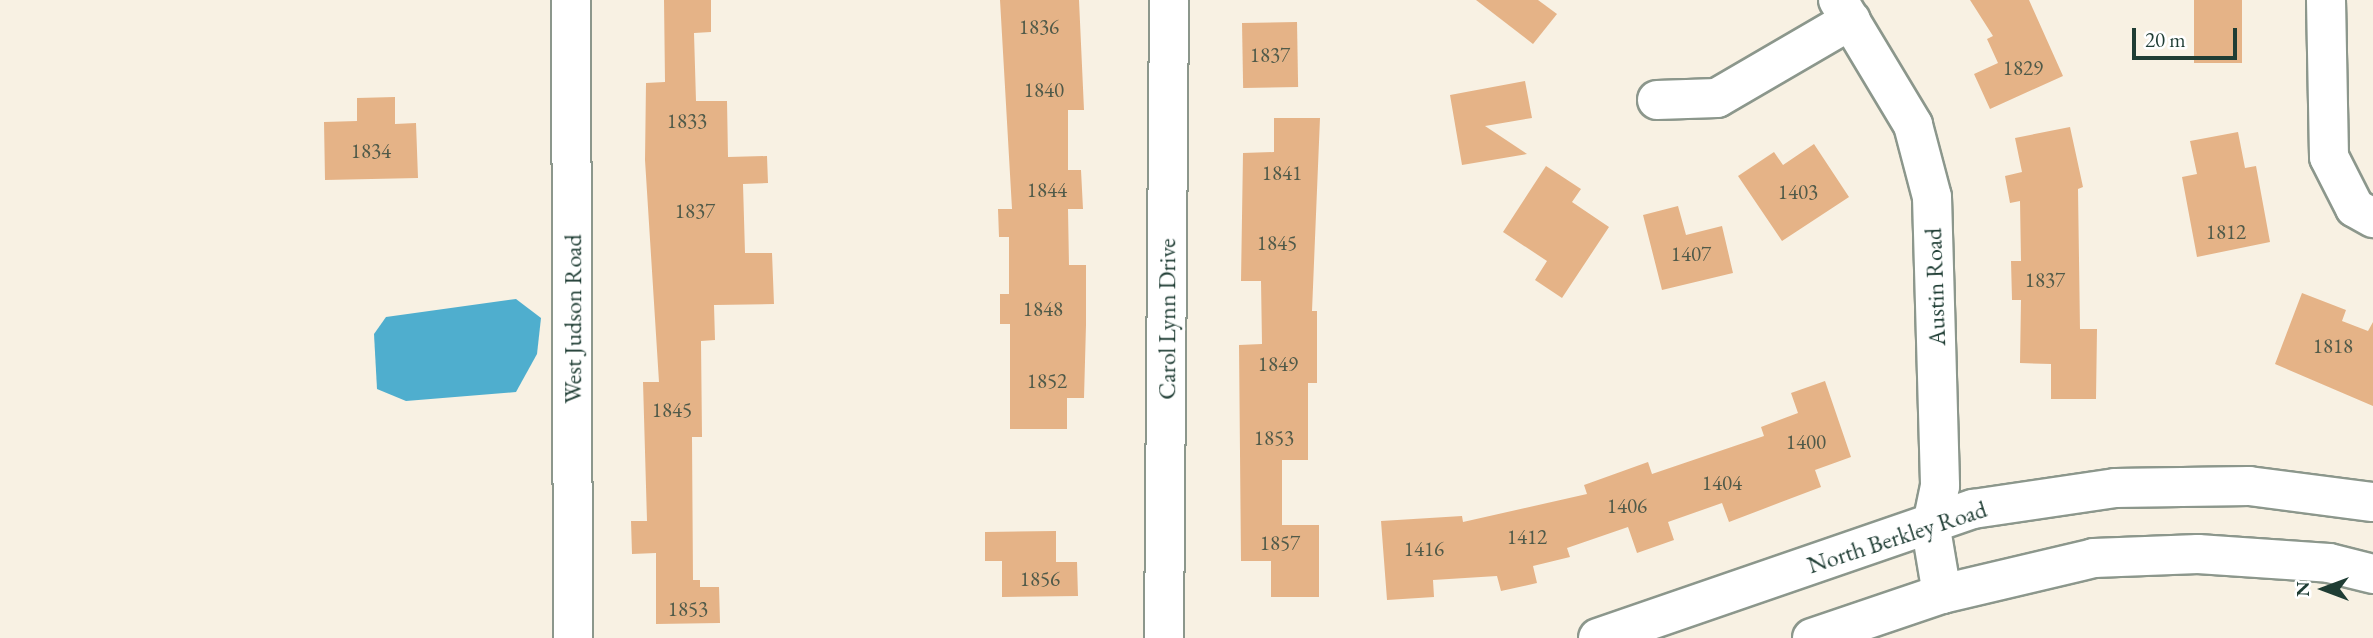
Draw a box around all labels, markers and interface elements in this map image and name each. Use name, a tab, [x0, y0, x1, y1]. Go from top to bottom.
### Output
house number: 1836	[1019, 14, 1059, 40]
scale bar	[2135, 14, 2240, 58]
text: 20 m	[2145, 26, 2186, 53]
house number: 1837	[1250, 42, 1290, 68]
house number: 1829	[2003, 55, 2043, 81]
house number: 1840	[1024, 77, 1064, 103]
house number: 1833	[667, 108, 707, 134]
house number: 1834	[351, 138, 391, 164]
house number: 1841	[1262, 160, 1302, 186]
house number: 1844	[1027, 177, 1067, 203]
house number: 1403	[1778, 179, 1818, 205]
house number: 1837	[675, 198, 715, 224]
house number: 1812	[2206, 219, 2246, 245]
street label: Austin Road	[1919, 227, 1951, 347]
house number: 1845	[1257, 230, 1297, 256]
street label: West Judson Road	[559, 234, 587, 404]
street label: Carol Lynn Drive	[1153, 238, 1181, 400]
house number: 1407	[1671, 241, 1711, 267]
house number: 1837	[2025, 267, 2065, 293]
house number: 1848	[1023, 296, 1063, 322]
house number: 1818	[2313, 333, 2353, 359]
house number: 1849	[1258, 351, 1298, 377]
house number: 1852	[1027, 368, 1067, 394]
house number: 1845	[652, 397, 692, 423]
house number: 1853	[1254, 425, 1294, 451]
house number: 1400	[1786, 429, 1826, 455]
house number: 1404	[1702, 470, 1742, 496]
house number: 1406	[1607, 493, 1647, 519]
street label: North Berkley Road	[1804, 494, 1990, 580]
house number: 1412	[1507, 524, 1547, 550]
house number: 1857	[1260, 530, 1300, 556]
house number: 1416	[1404, 536, 1444, 562]
north arrow	[2289, 554, 2359, 624]
house number: 1856	[1020, 566, 1060, 592]
text: N	[2290, 581, 2315, 597]
house number: 1853	[668, 596, 708, 622]

